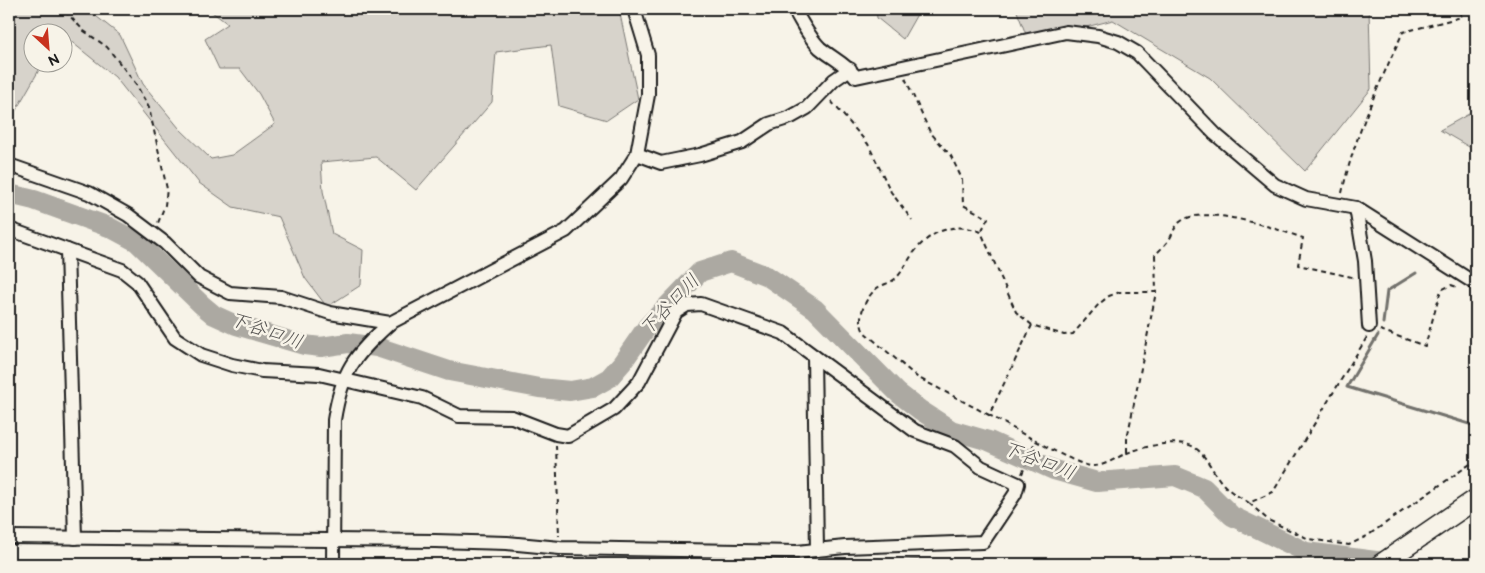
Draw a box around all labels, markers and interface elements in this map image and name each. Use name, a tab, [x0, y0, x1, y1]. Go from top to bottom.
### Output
north arrow	[22, 22, 72, 72]
text: N	[45, 49, 62, 69]
water label: 下谷口川	[635, 270, 705, 340]
water label: 下谷口川	[226, 308, 306, 354]
water label: 下谷口川	[999, 437, 1079, 485]

